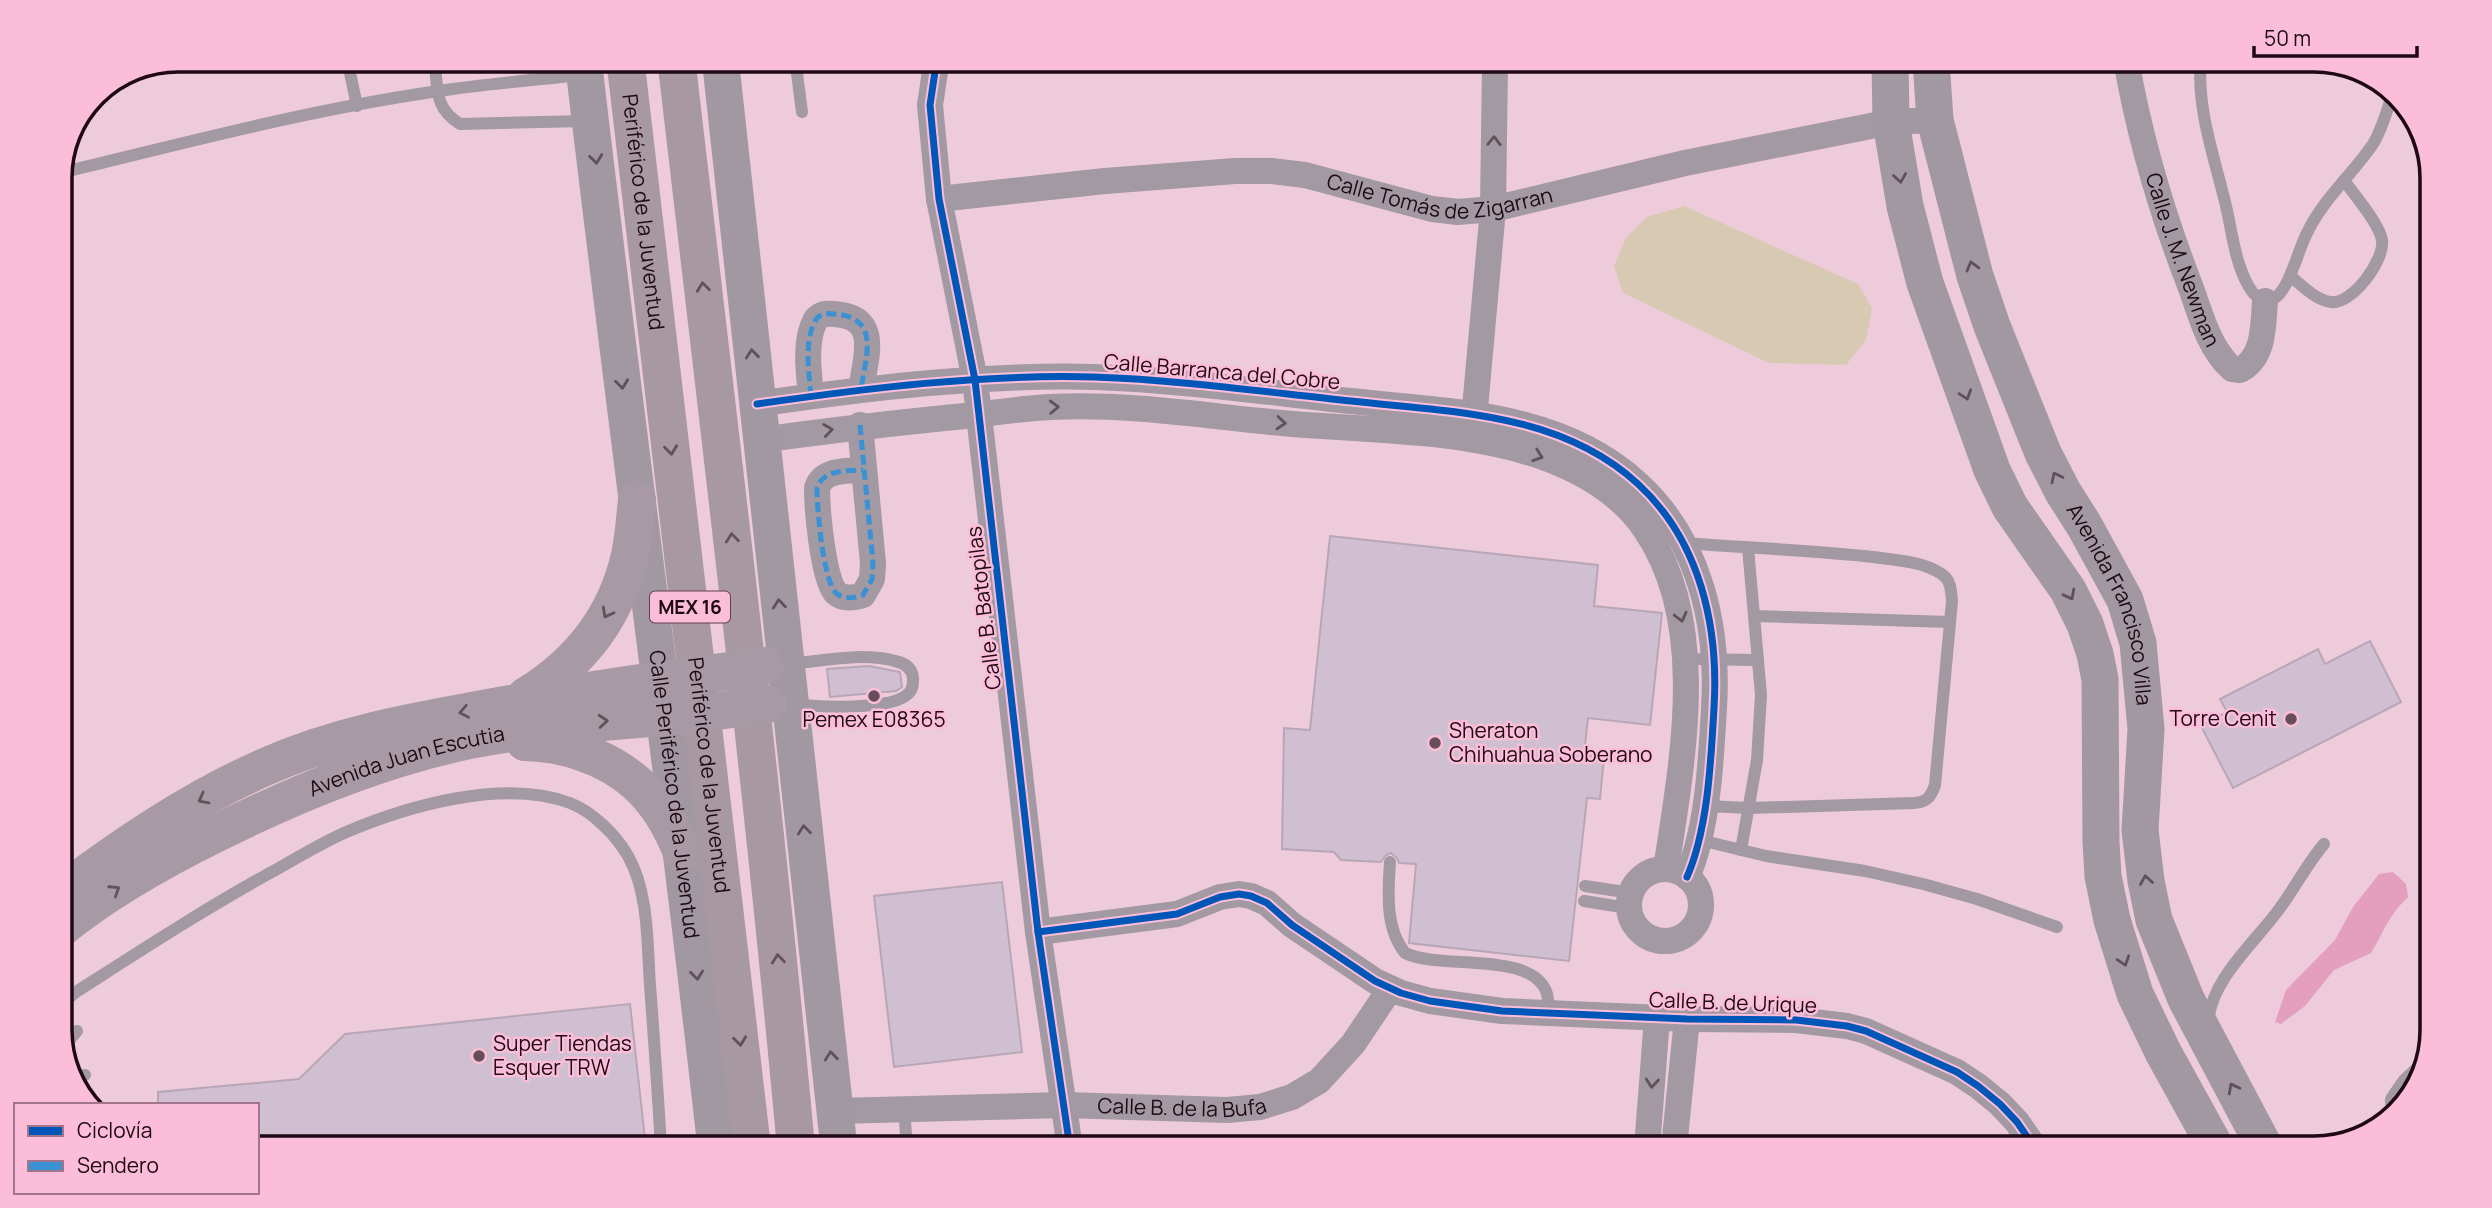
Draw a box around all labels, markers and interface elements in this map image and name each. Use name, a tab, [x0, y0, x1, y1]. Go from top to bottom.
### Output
scale bar	[2254, 14, 2417, 58]
text: 50 m	[2264, 24, 2311, 52]
street label: Periférico de la Juventud	[616, 92, 672, 331]
one-way arrow	[1486, 135, 1502, 146]
one-way arrow	[588, 153, 603, 164]
street label: Calle Tomás de Zigarran	[1324, 166, 1555, 225]
street label: Calle J. M. Newman	[2140, 169, 2227, 351]
one-way arrow	[1892, 172, 1907, 184]
one-way arrow	[1966, 260, 1980, 272]
one-way arrow	[696, 281, 711, 293]
street label: Calle Barranca del Cobre	[1103, 347, 1341, 395]
one-way arrow	[745, 348, 760, 359]
one-way arrow	[615, 379, 630, 390]
one-way arrow	[1958, 388, 1972, 401]
one-way arrow	[1050, 399, 1060, 415]
one-way arrow	[1275, 415, 1287, 430]
one-way arrow	[822, 423, 834, 438]
one-way arrow	[664, 445, 679, 456]
one-way arrow	[1531, 448, 1543, 462]
one-way arrow	[2050, 472, 2064, 484]
street label: Avenida Francisco Villa	[2061, 498, 2159, 707]
street label: Calle B. Batopilas	[959, 525, 1007, 692]
one-way arrow	[724, 532, 739, 544]
one-way arrow	[2062, 588, 2076, 600]
road number: MEX 16	[650, 592, 730, 622]
one-way arrow	[771, 598, 786, 610]
one-way arrow	[602, 605, 616, 618]
one-way arrow	[1672, 611, 1687, 623]
street label: Calle Periférico de la Juventud	[643, 648, 707, 940]
street label: Periférico de la Juventud	[682, 655, 737, 895]
marker: Pemex E08365	[866, 688, 882, 704]
one-way arrow	[458, 704, 470, 719]
place label: Torre Cenit	[2170, 704, 2277, 732]
place label: Pemex E08365	[802, 705, 946, 733]
marker: Torre Cenit	[2283, 711, 2299, 727]
one-way arrow	[598, 714, 609, 729]
place label: Sheraton Chihuahua Soberano	[1449, 716, 1653, 768]
street label: Avenida Juan Escutia	[304, 719, 506, 802]
marker: Sheraton Chihuahua Soberano	[1427, 735, 1443, 751]
one-way arrow	[198, 791, 210, 804]
one-way arrow	[797, 824, 812, 836]
one-way arrow	[2139, 874, 2154, 886]
one-way arrow	[108, 885, 121, 898]
one-way arrow	[771, 953, 786, 964]
one-way arrow	[2116, 955, 2131, 967]
one-way arrow	[689, 970, 704, 981]
street label: Calle B. de Urique	[1649, 985, 1818, 1019]
place label: Super Tiendas Esquer TRW	[493, 1029, 632, 1081]
one-way arrow	[733, 1036, 748, 1047]
marker: Super Tiendas Esquer TRW	[471, 1048, 487, 1064]
one-way arrow	[823, 1050, 838, 1062]
one-way arrow	[1645, 1078, 1660, 1089]
one-way arrow	[2228, 1083, 2241, 1096]
street label: Calle B. de la Bufa	[1097, 1091, 1270, 1123]
legend	[14, 1103, 259, 1194]
text: Ciclovía	[77, 1116, 152, 1144]
text: Sendero	[77, 1151, 159, 1179]

